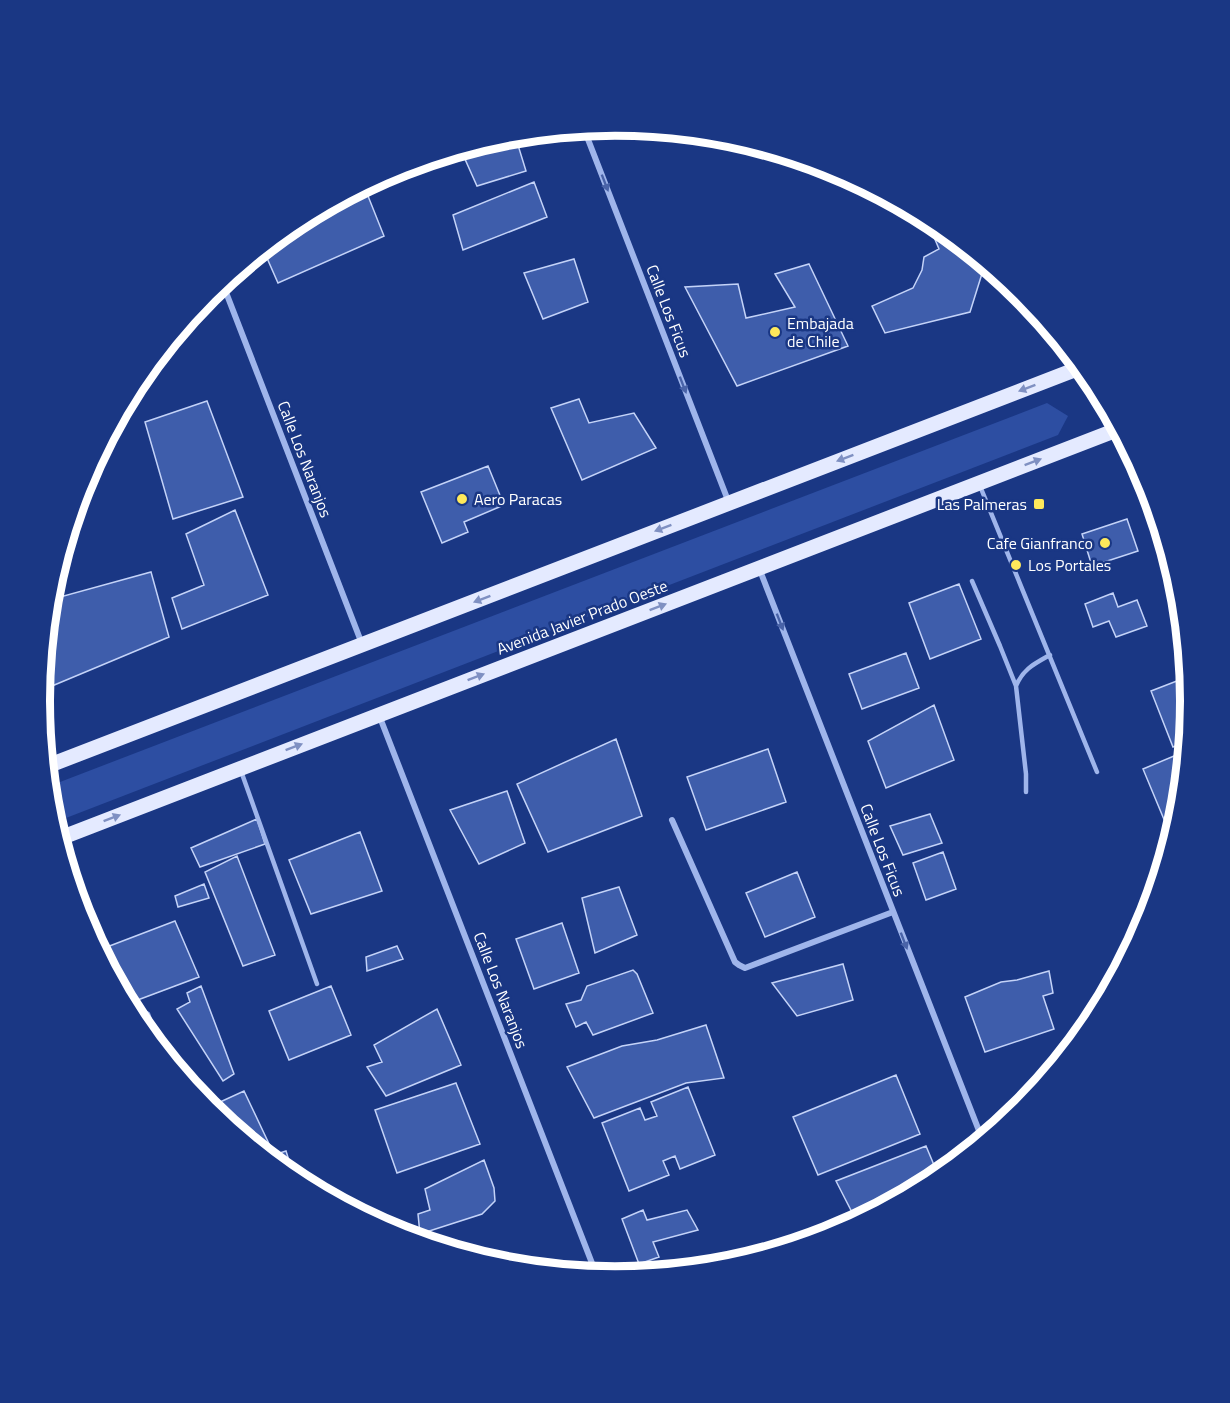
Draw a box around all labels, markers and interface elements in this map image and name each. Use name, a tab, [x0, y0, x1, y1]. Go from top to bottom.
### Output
one-way arrow	[601, 174, 610, 192]
street label: Calle Los Ficus	[640, 261, 698, 361]
place label: Embajada de Chile	[787, 311, 854, 353]
marker: Embajada de Chile	[768, 325, 782, 339]
one-way arrow	[678, 376, 688, 394]
one-way arrow	[1018, 384, 1036, 393]
street label: Calle Los Naranjos	[272, 397, 338, 521]
one-way arrow	[836, 454, 854, 463]
one-way arrow	[1024, 457, 1042, 466]
place label: Aero Paracas	[474, 487, 562, 511]
marker: Aero Paracas	[455, 492, 469, 506]
place label: Las Palmeras	[937, 492, 1027, 516]
marker: Las Palmeras	[1032, 497, 1046, 511]
one-way arrow	[654, 523, 672, 533]
place label: Cafe Gianfranco	[987, 531, 1093, 555]
marker: Cafe Gianfranco	[1098, 536, 1112, 550]
place label: Los Portales	[1028, 553, 1111, 577]
marker: Los Portales	[1009, 558, 1023, 572]
street label: Avenida Javier Prado Oeste	[493, 573, 671, 661]
one-way arrow	[472, 594, 490, 604]
one-way arrow	[649, 602, 667, 611]
one-way arrow	[775, 614, 785, 632]
one-way arrow	[467, 672, 485, 681]
one-way arrow	[285, 742, 303, 752]
street label: Calle Los Ficus	[854, 800, 912, 900]
one-way arrow	[103, 812, 121, 822]
street label: Calle Los Naranjos	[468, 928, 534, 1052]
one-way arrow	[900, 932, 910, 950]

